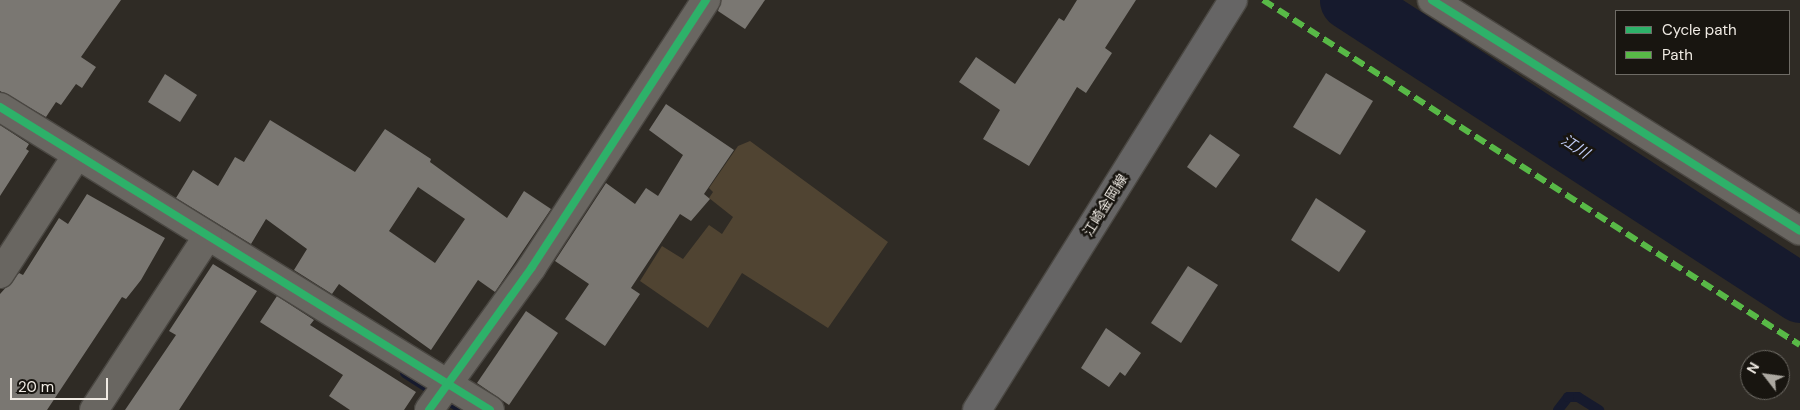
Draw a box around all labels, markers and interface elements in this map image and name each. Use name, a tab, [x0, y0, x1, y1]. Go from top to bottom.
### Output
legend	[1615, 10, 1790, 75]
text: Cycle path	[1662, 20, 1737, 40]
text: Path	[1662, 45, 1693, 65]
water label: 江川	[1558, 131, 1592, 163]
street label: 江崎金岡線	[1079, 171, 1131, 239]
north arrow	[1740, 350, 1790, 400]
text: N	[1743, 359, 1763, 377]
scale bar	[12, 368, 110, 400]
text: 20 m	[18, 377, 54, 397]

